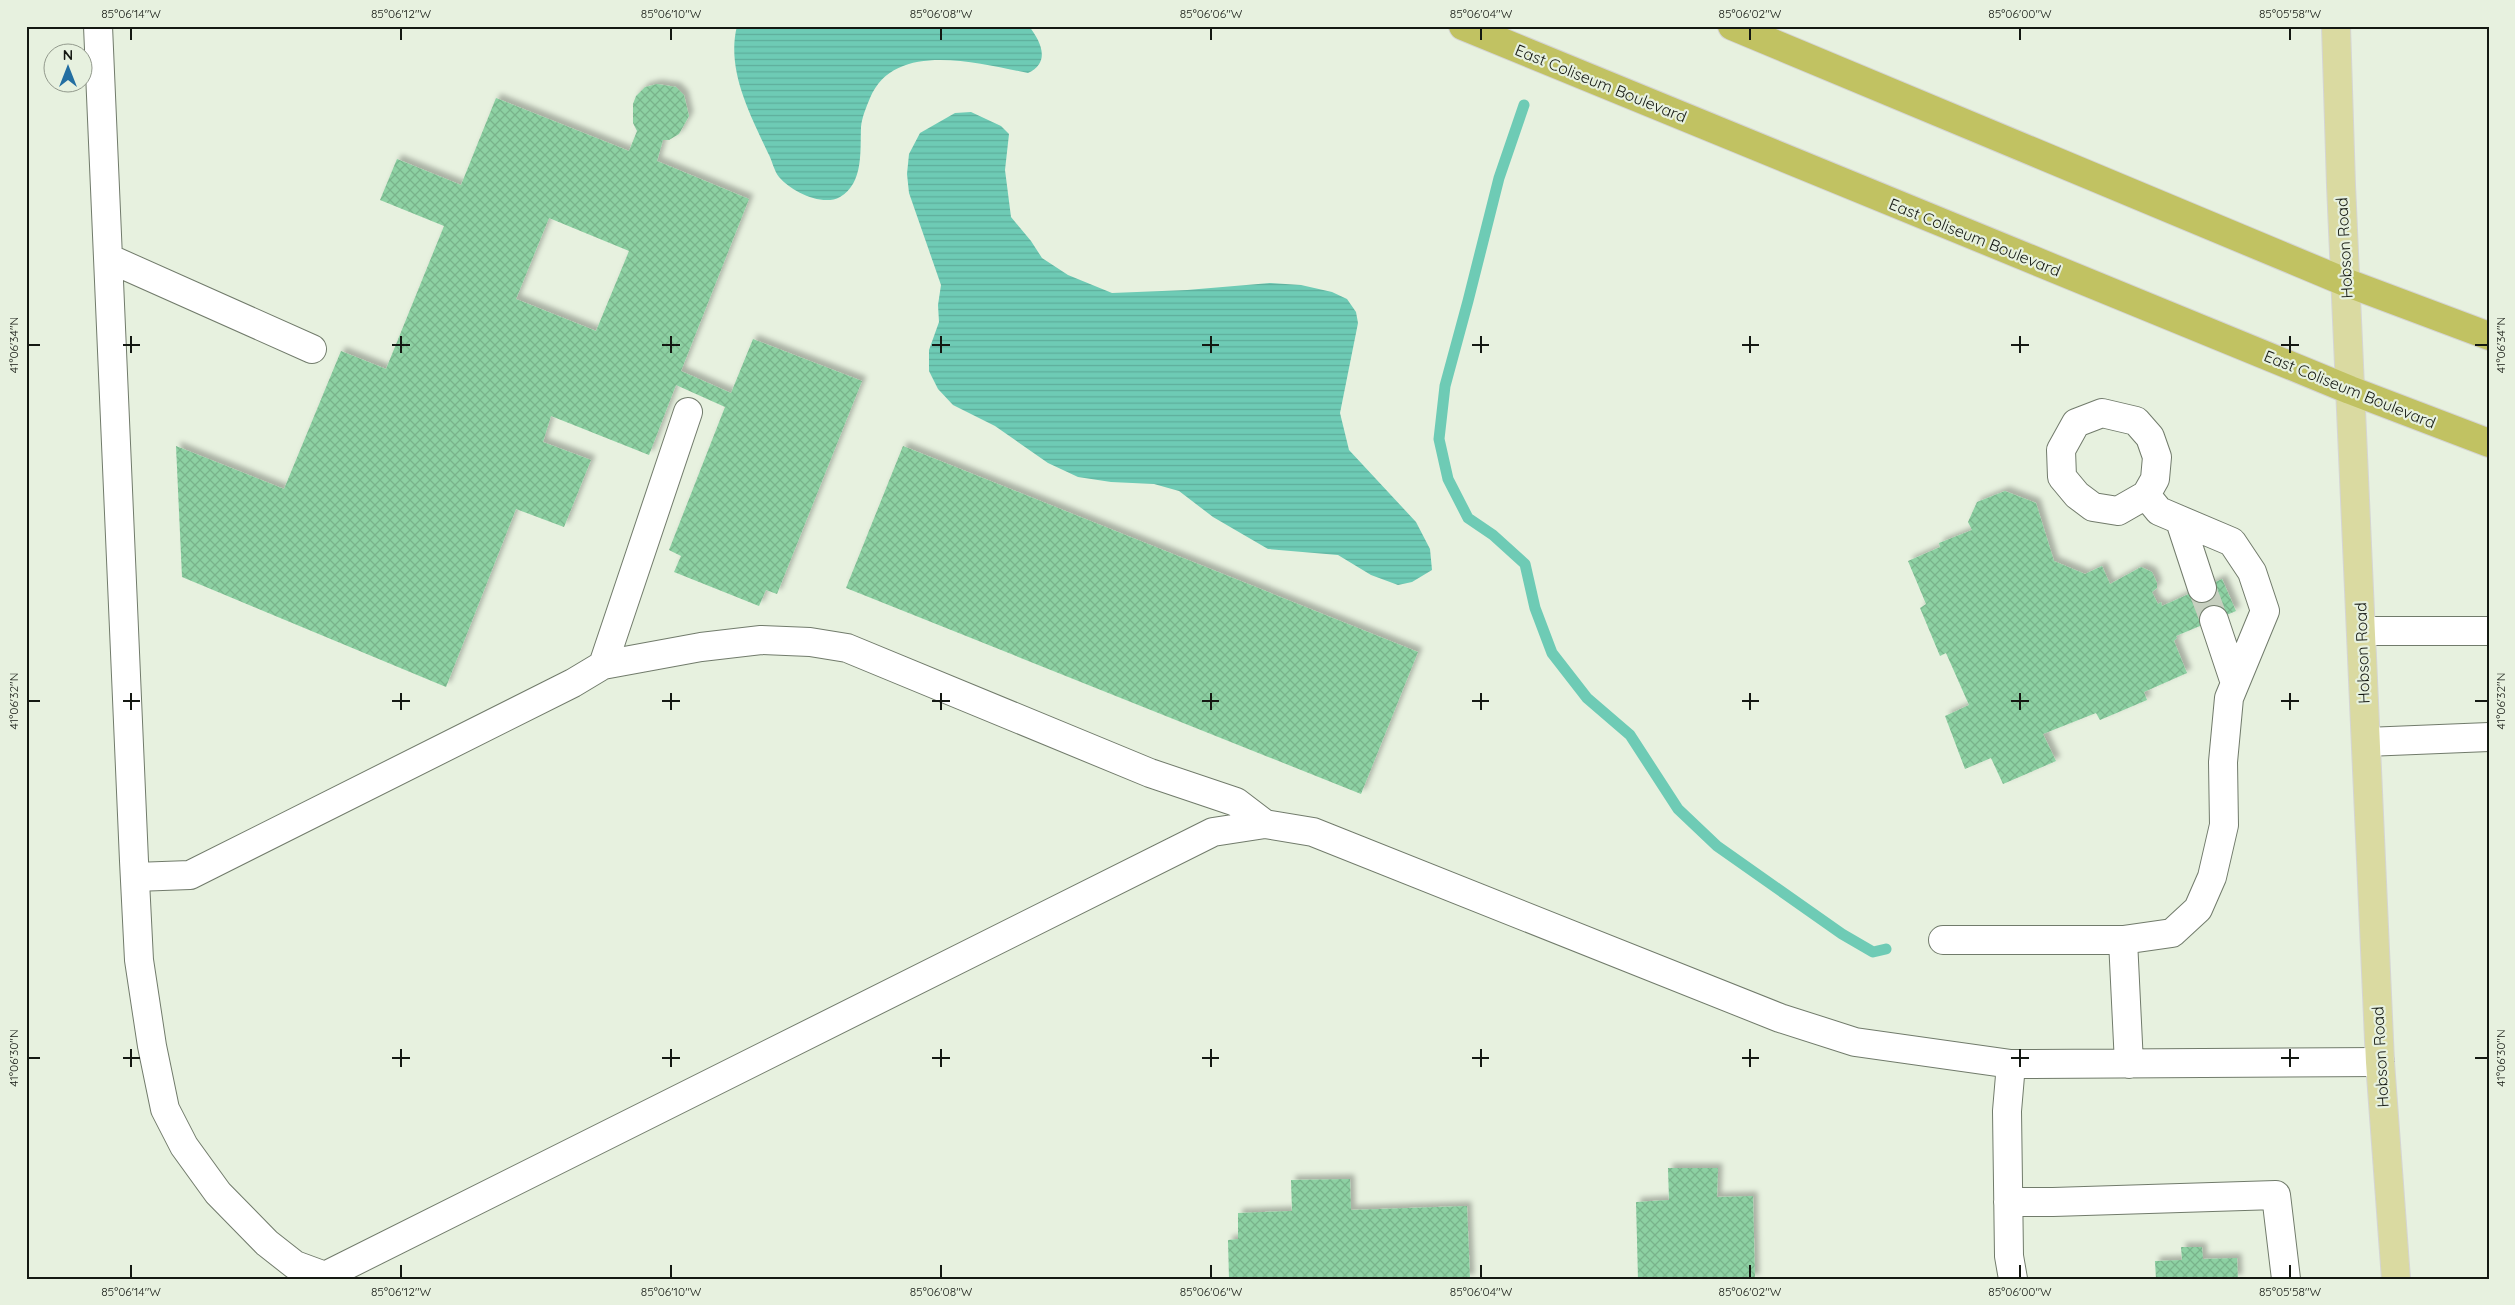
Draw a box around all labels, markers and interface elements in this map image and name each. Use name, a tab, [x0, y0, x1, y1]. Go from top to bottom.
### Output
text: 85°06'14"W	[101, 6, 161, 21]
text: 85°06'12"W	[371, 6, 431, 21]
text: 85°06'10"W	[641, 6, 702, 21]
text: 85°06'08"W	[910, 6, 973, 21]
text: 85°06'06"W	[1180, 6, 1243, 21]
text: 85°06'04"W	[1450, 6, 1513, 21]
text: 85°06'02"W	[1719, 6, 1782, 21]
text: 85°06'00"W	[1988, 6, 2052, 21]
text: 85°05'58"W	[2259, 6, 2322, 21]
street label: East Coliseum Boulevard	[1512, 39, 1690, 127]
north arrow	[42, 42, 92, 92]
text: N	[63, 46, 73, 64]
street label: East Coliseum Boulevard	[1886, 193, 2064, 281]
street label: Hobson Road	[2331, 197, 2357, 299]
text: 41°06'34"N	[6, 317, 21, 373]
text: 41°06'34"N	[2493, 317, 2508, 373]
street label: East Coliseum Boulevard	[2261, 345, 2439, 433]
street label: Hobson Road	[2350, 602, 2374, 704]
text: 41°06'32"N	[6, 673, 21, 729]
text: 41°06'32"N	[2493, 673, 2508, 729]
street label: Hobson Road	[2367, 1006, 2393, 1108]
text: 41°06'30"N	[6, 1029, 21, 1087]
text: 41°06'30"N	[2493, 1029, 2508, 1087]
text: 85°06'14"W	[101, 1284, 161, 1299]
text: 85°06'12"W	[371, 1284, 431, 1299]
text: 85°06'10"W	[641, 1284, 702, 1299]
text: 85°06'08"W	[910, 1284, 973, 1299]
text: 85°06'06"W	[1180, 1284, 1243, 1299]
text: 85°06'04"W	[1450, 1284, 1513, 1299]
text: 85°06'02"W	[1719, 1284, 1782, 1299]
text: 85°06'00"W	[1988, 1284, 2052, 1299]
text: 85°05'58"W	[2259, 1284, 2322, 1299]

